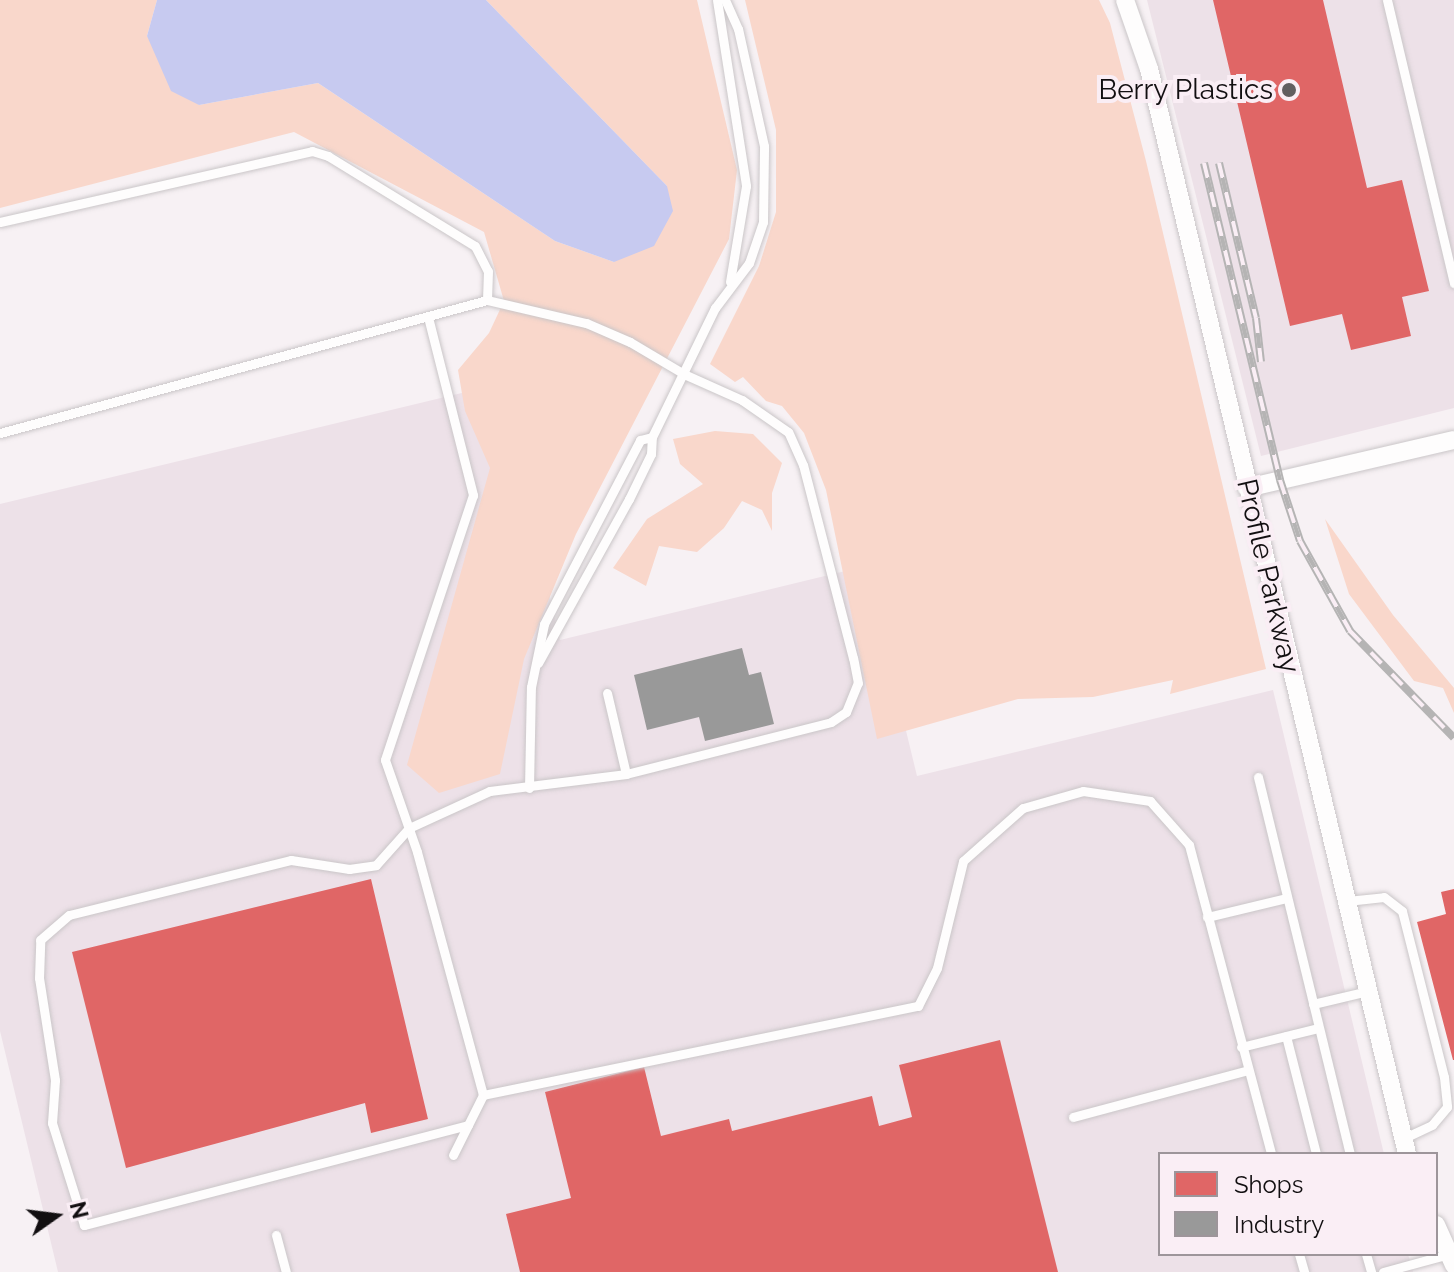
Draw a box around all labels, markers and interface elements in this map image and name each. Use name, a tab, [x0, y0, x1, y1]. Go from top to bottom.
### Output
place label: Berry Plastics	[1098, 73, 1273, 107]
marker: Berry Plastics	[1280, 81, 1298, 99]
street label: Profile Parkway	[1229, 476, 1307, 676]
legend	[1158, 1152, 1438, 1256]
text: Shops	[1234, 1170, 1303, 1199]
north arrow	[16, 1176, 96, 1256]
text: N	[65, 1199, 94, 1221]
text: Industry	[1234, 1210, 1324, 1239]

